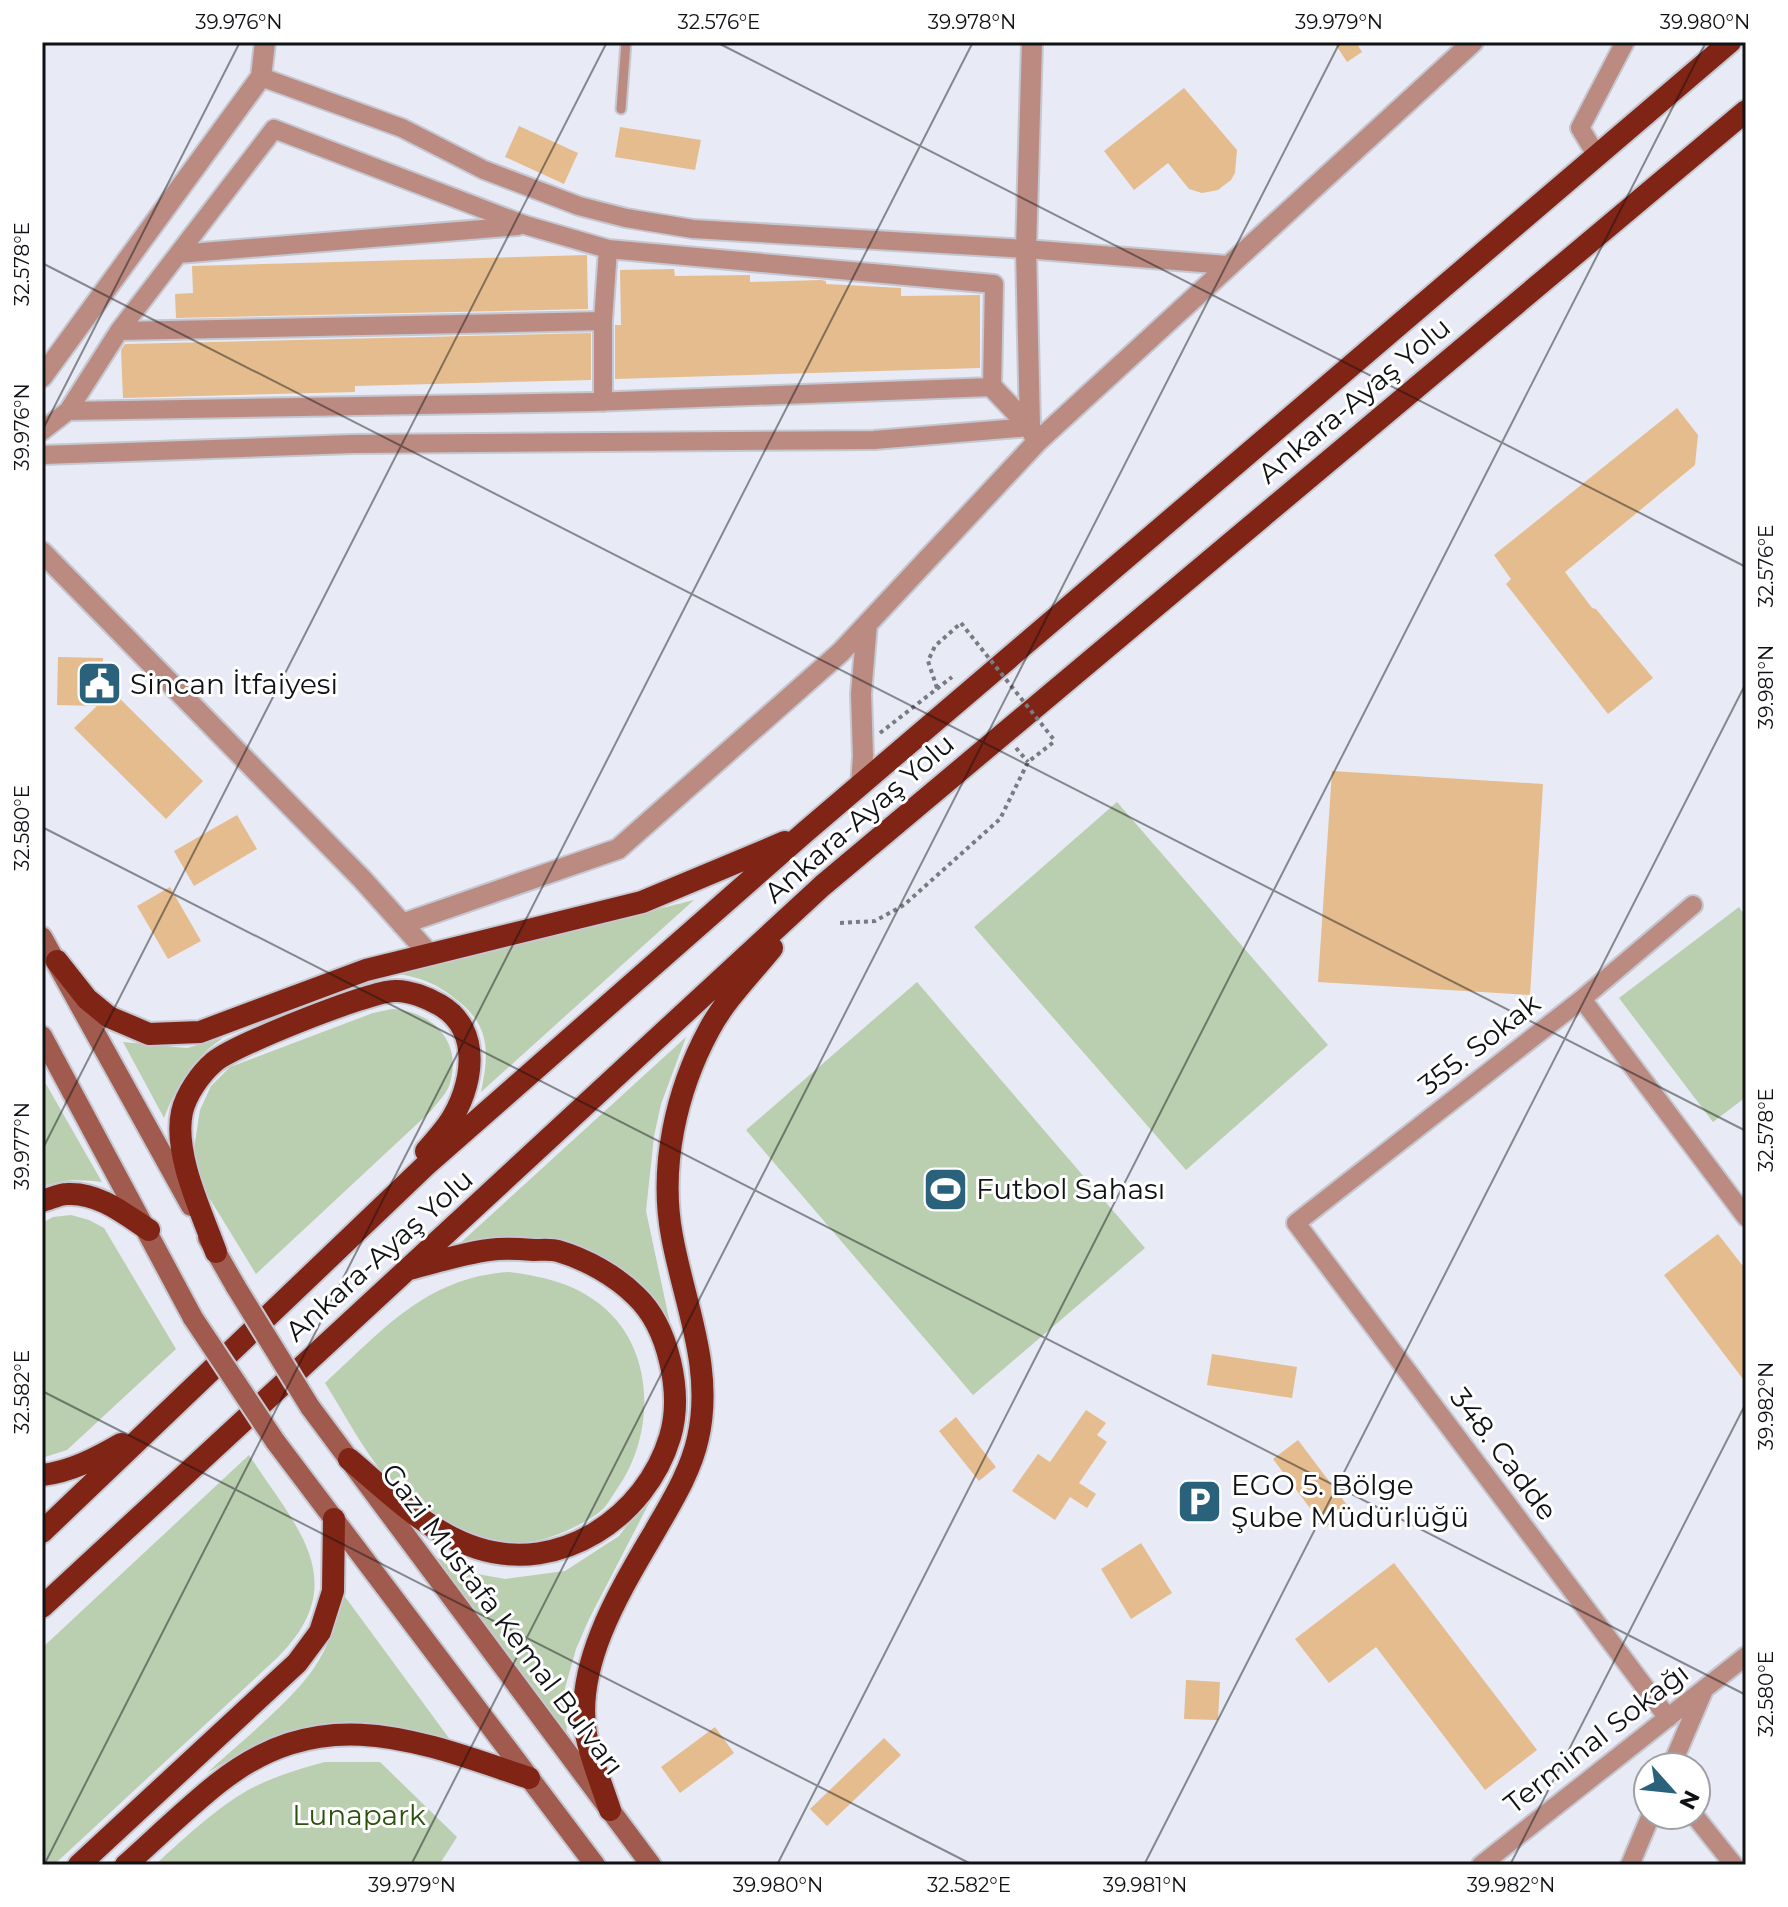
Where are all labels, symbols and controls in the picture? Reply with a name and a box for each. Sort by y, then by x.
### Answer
text: 39.976°N [195,10,283,34]
text: 32.576°E [678,10,760,34]
text: 39.978°N [928,10,1016,34]
text: 39.979°N [1295,10,1383,34]
text: 39.980°N [1660,10,1750,34]
text: 32.578°E [10,222,34,306]
street label: Ankara-Ayaş Yolu [1251,310,1457,490]
text: 39.976°N [10,383,34,471]
text: 32.576°E [1754,525,1778,607]
text: 39.981°N [1754,645,1778,729]
public building icon: Sincan İtfaiyesi [75,660,123,708]
place label: Sincan İtfaiyesi [130,667,338,701]
street label: Ankara-Ayaş Yolu [757,726,961,910]
text: 32.580°E [10,785,34,871]
street label: 355. Sokak [1411,986,1547,1102]
text: 32.578°E [1754,1088,1778,1172]
text: 39.977°N [10,1102,34,1190]
street label: Ankara-Ayaş Yolu [278,1162,480,1348]
sports icon: Futbol Sahası [921,1165,969,1213]
place label: Futbol Sahası [976,1172,1165,1206]
text: 32.582°E [10,1350,34,1434]
text: 39.982°N [1754,1362,1778,1450]
street label: 348. Cadde [1443,1381,1565,1527]
street label: Gazi Mustafa Kemal Bulvarı [375,1456,631,1782]
place label: EGO 5. Bölge Şube Müdürlüğü [1231,1468,1469,1534]
parking icon: EGO 5. Bölge Şube Müdürlüğü [1176,1477,1224,1525]
text: 32.580°E [1754,1651,1778,1737]
street label: Terminal Sokağı [1497,1655,1695,1821]
north arrow [1632,1751,1712,1831]
text: N [1673,1786,1705,1814]
park label: Lunapark [292,1798,426,1832]
text: 39.979°N [368,1873,456,1897]
text: 39.980°N [733,1873,823,1897]
text: 32.582°E [927,1873,1011,1897]
text: 39.981°N [1103,1873,1187,1897]
text: 39.982°N [1467,1873,1555,1897]

